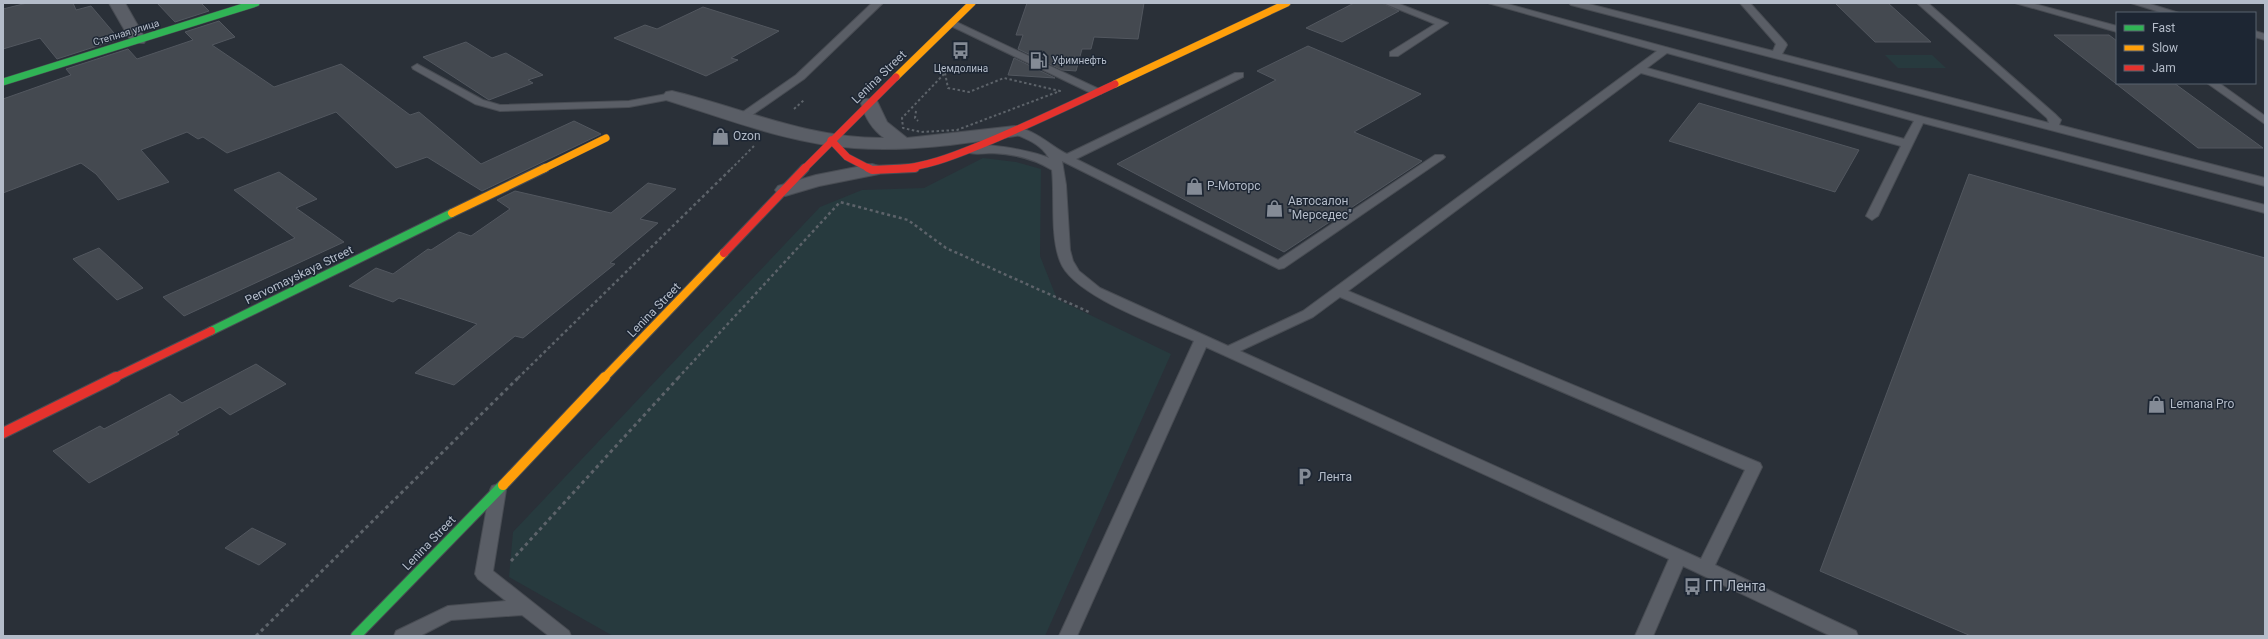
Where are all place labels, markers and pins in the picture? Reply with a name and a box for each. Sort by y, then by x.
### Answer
bus stop icon: Цемдолина [951,41,971,61]
fuel station icon: Уфимнефть [1029,50,1049,70]
place label: Уфимнефть [1052,55,1107,66]
place label: Цемдолина [934,63,988,74]
shop icon: Ozon [710,126,730,146]
place label: Ozon [733,129,761,143]
shop icon: Р-Моторс [1184,176,1204,196]
place label: Р-Моторс [1207,179,1260,193]
place label: Автосалон "Мерседес" [1288,194,1352,222]
shop icon: Автосалон "Мерседес" [1265,198,1285,218]
shop icon: Lemana Pro [2147,394,2167,414]
place label: Lemana Pro [2170,397,2235,411]
parking icon: Лента [1295,467,1315,487]
place label: Лента [1318,470,1352,484]
bus stop icon: ГП Лента [1682,576,1702,596]
place label: ГП Лента [1705,578,1766,594]

